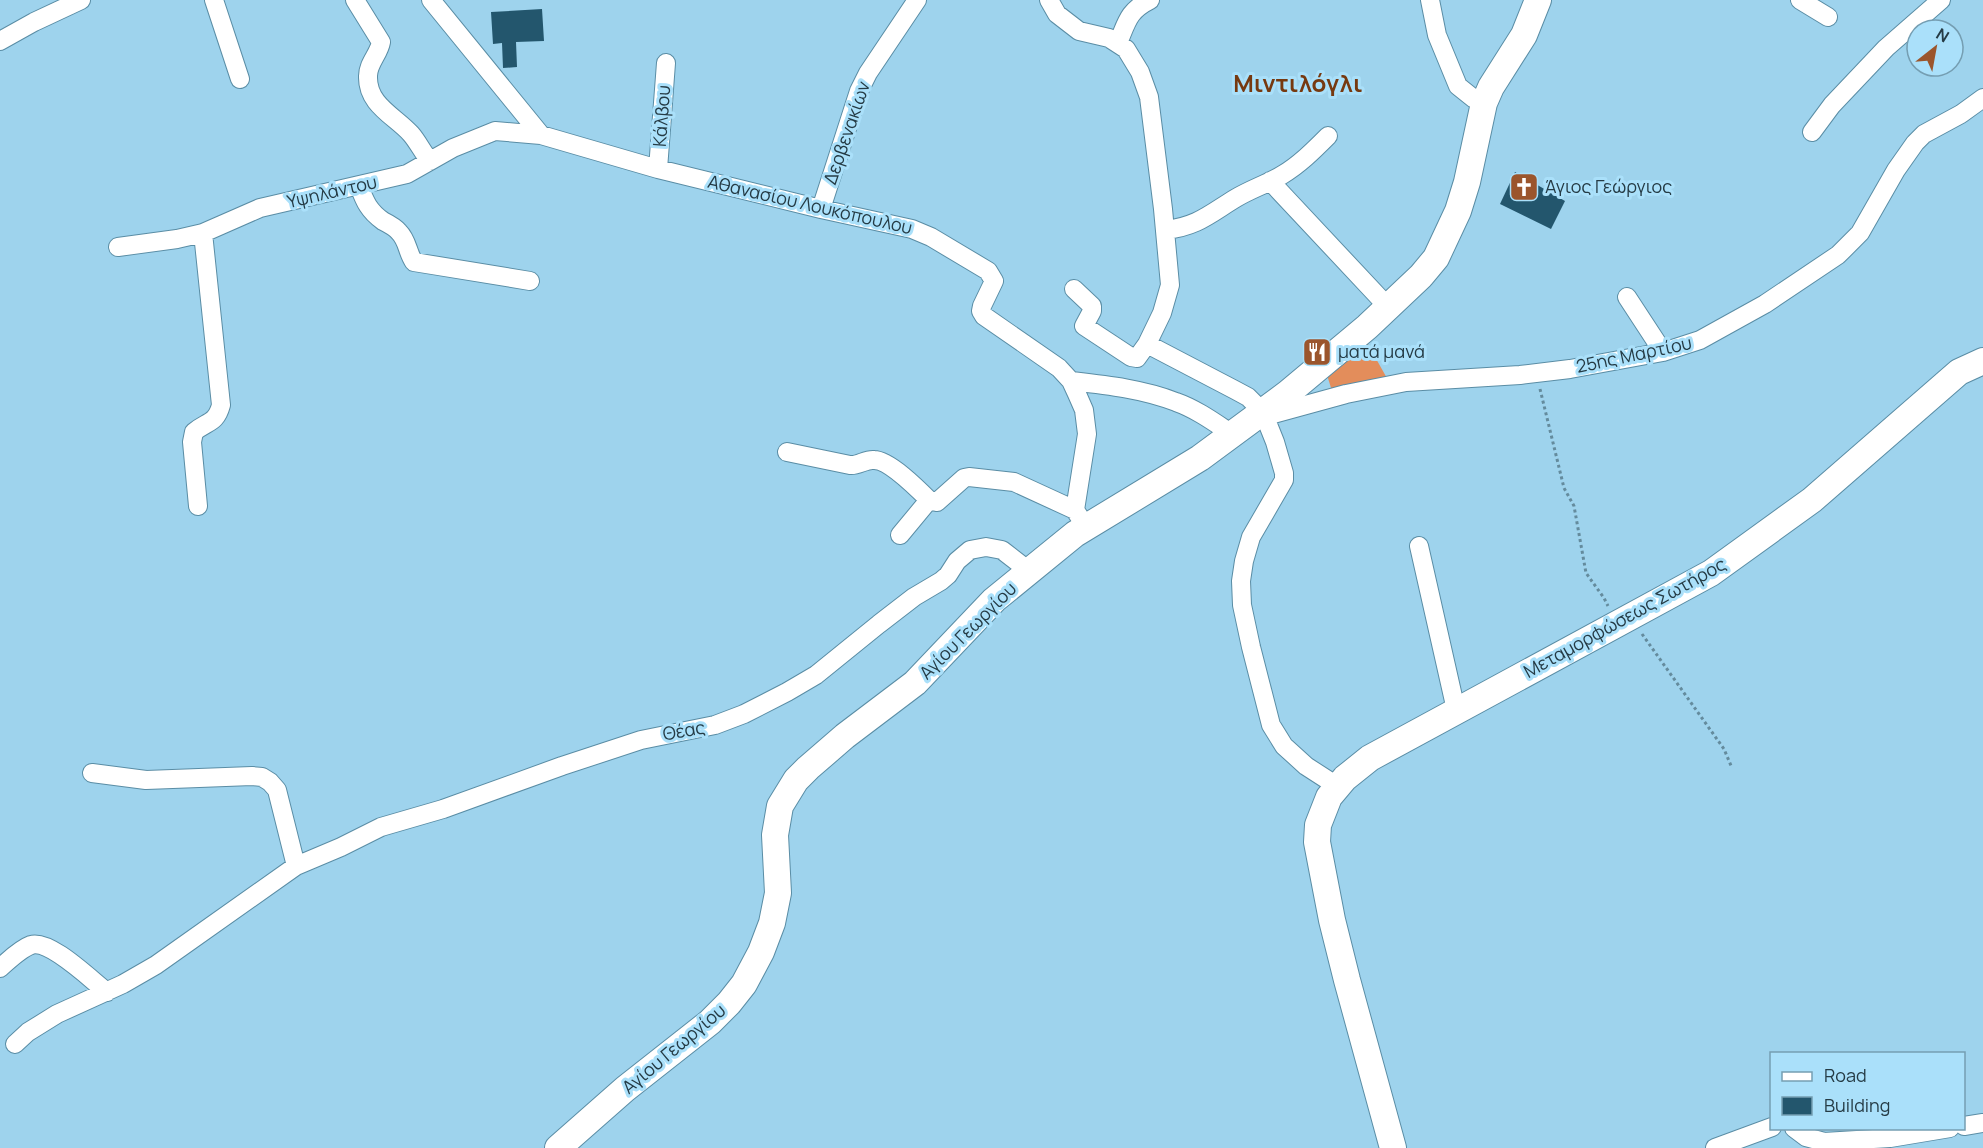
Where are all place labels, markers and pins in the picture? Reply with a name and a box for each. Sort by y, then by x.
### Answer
church icon: Άγιος Γεώργιος [1508,171,1540,203]
place label: Άγιος Γεώργιος [1545,174,1672,198]
restaurant icon: ματά μανά [1301,336,1333,368]
place label: ματά μανά [1338,339,1425,363]

